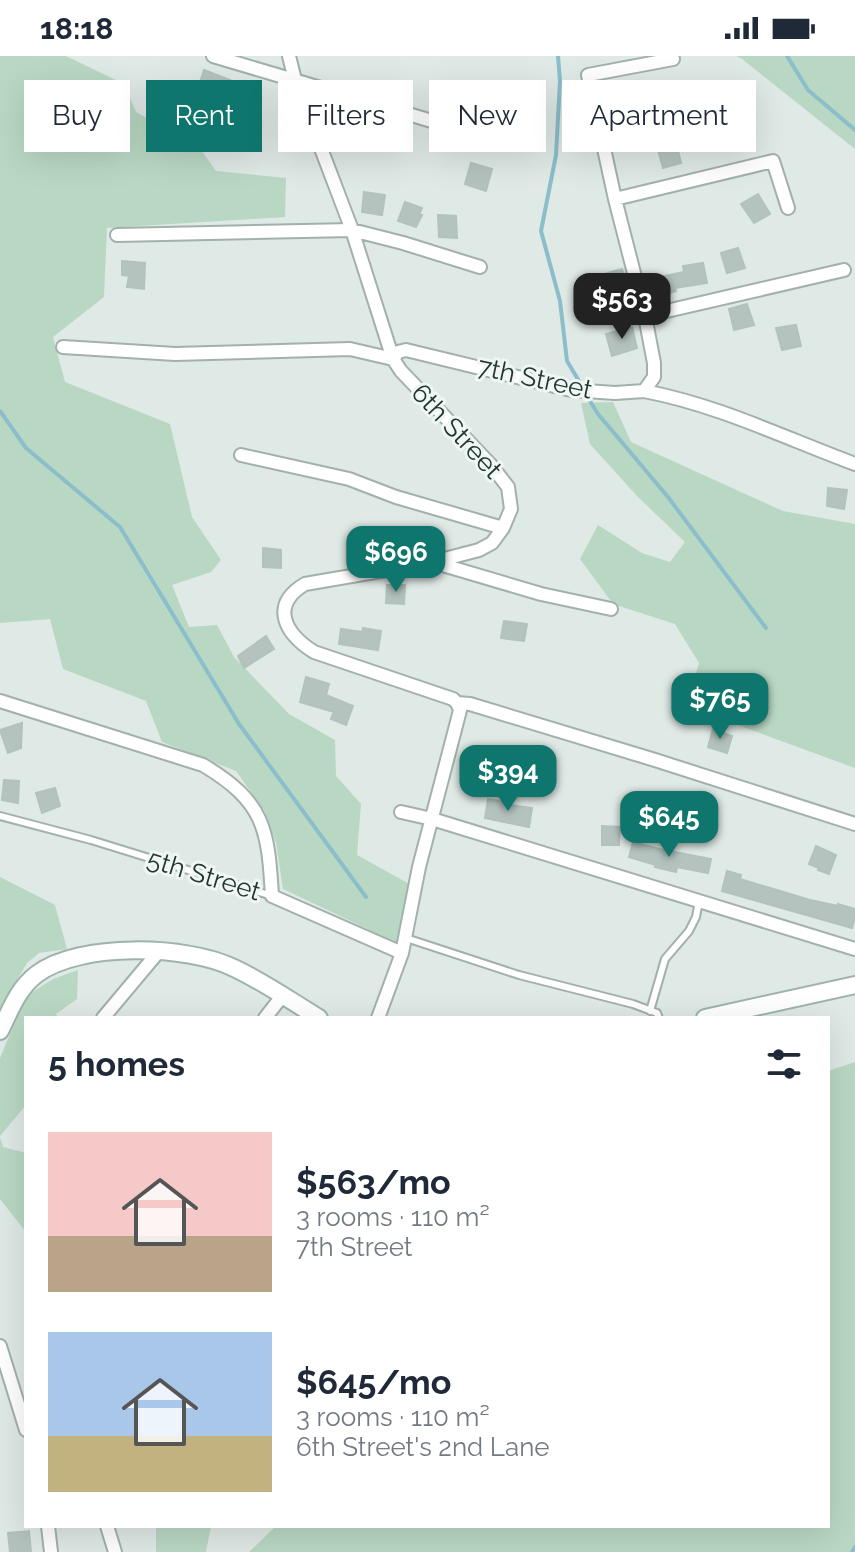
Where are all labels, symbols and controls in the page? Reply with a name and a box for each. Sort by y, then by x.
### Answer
text: 18:18 [40,11,113,46]
chip: Buy [24,80,130,152]
chip: Rent [146,80,262,152]
chip: Filters [278,80,413,152]
chip: New [429,80,546,152]
chip: Apartment [562,80,756,152]
pin: $563 [575,273,669,341]
text: $563 [591,284,653,314]
street label: 7th Street [475,351,595,405]
street label: 6th Street [406,378,508,485]
pin: $696 [349,526,443,594]
text: $696 [364,537,428,567]
pin: $765 [673,673,767,741]
text: $765 [689,684,751,714]
pin: $394 [461,745,555,813]
text: $394 [477,756,539,786]
pin: $645 [622,791,716,859]
text: $645 [638,802,700,832]
street label: 5th Street [144,844,264,906]
icon: filters [762,1042,806,1086]
text: 5 homes [48,1044,185,1084]
text: $563/mo [296,1162,451,1202]
icon: home [112,1164,208,1260]
text: 3 rooms · 110 m² [296,1202,490,1232]
text: 7th Street [296,1232,413,1262]
text: $645/mo [296,1362,451,1402]
icon: home [112,1364,208,1460]
text: 3 rooms · 110 m² [296,1402,490,1432]
text: 6th Street's 2nd Lane [296,1432,550,1462]

